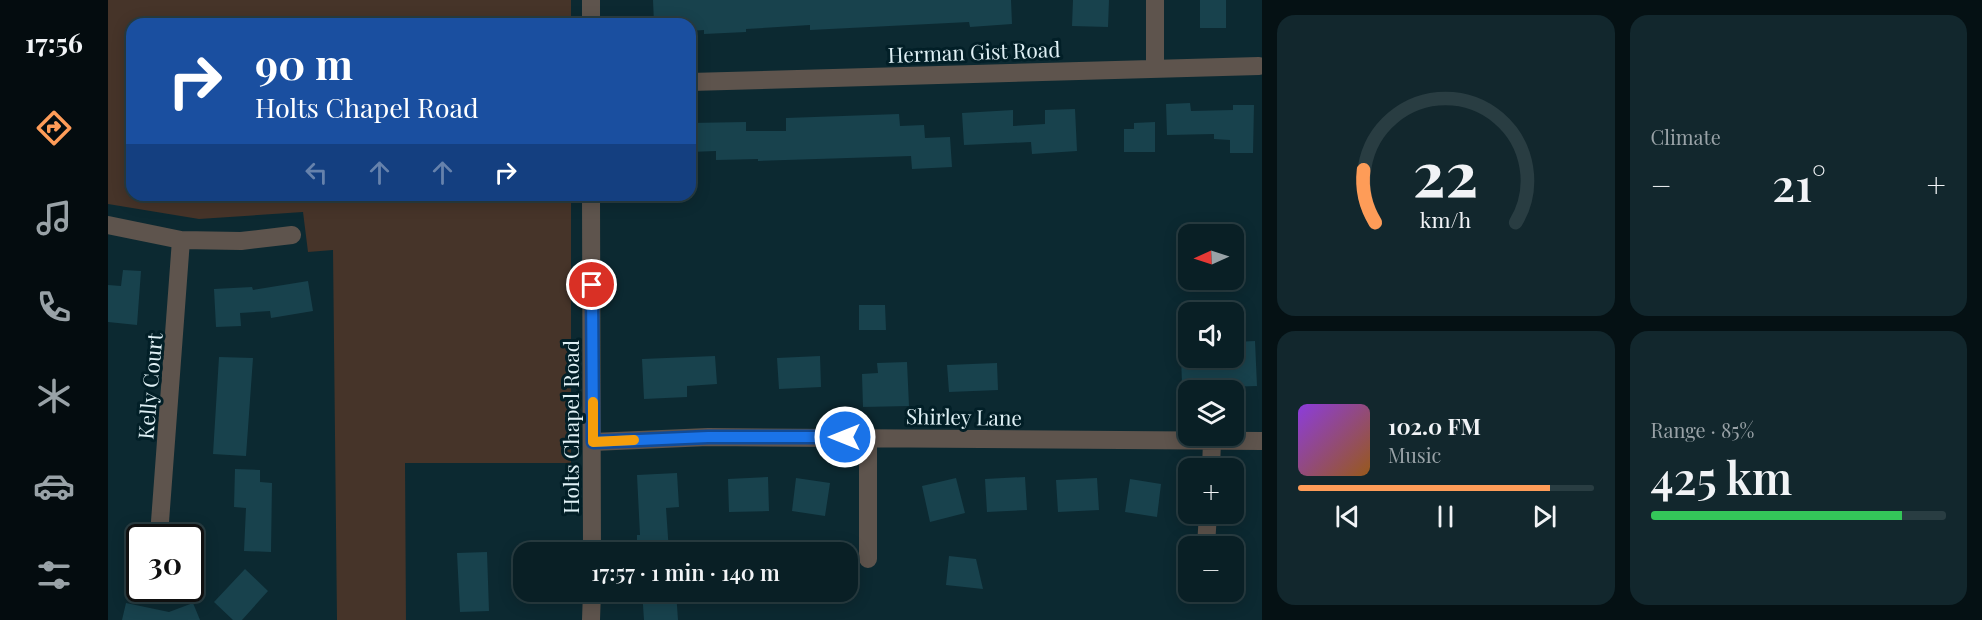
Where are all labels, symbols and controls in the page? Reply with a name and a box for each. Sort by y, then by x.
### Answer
text: 17:56 [25,24,83,60]
street label: Herman Gist Road [887,34,1061,68]
text: 90 m [255,35,353,91]
icon: right [156,42,234,120]
text: Holts Chapel Road [255,89,479,125]
icon: directions [33,107,75,149]
text: Climate [1651,123,1721,150]
text: 22 [1413,129,1478,213]
text: 21° [1772,153,1826,213]
icon: left [300,156,333,189]
icon: ahead [363,156,396,189]
icon: ahead [426,156,459,189]
icon: right [489,156,522,189]
text: − [1651,162,1672,206]
text: + [1927,162,1946,206]
icon: music [33,197,75,239]
text: km/h [1420,205,1472,233]
north arrow [1178,224,1244,290]
map controls [1178,224,1244,602]
pin [566,259,617,310]
icon: arrive [575,268,608,301]
icon: phone [33,286,75,328]
button: sound [1178,302,1244,368]
street label: Kelly Court [130,331,168,440]
street label: Holts Chapel Road [556,340,584,514]
icon: climate [33,375,75,417]
button: layers [1178,380,1244,446]
street label: Shirley Lane [906,401,1022,431]
position arrow [813,405,877,469]
text: 102.0 FM [1388,411,1481,441]
text: Range · 85% [1651,416,1754,443]
text: Music [1388,441,1441,468]
text: 425 km [1651,446,1792,506]
button: + [1178,458,1244,524]
icon: car [33,465,75,507]
icon: previous [1331,500,1364,533]
icon: pause [1429,500,1462,533]
icon: next [1528,500,1561,533]
speed limit sign: 30 [126,524,204,602]
button: − [1178,536,1244,602]
icon: filters [33,554,75,596]
text: 17:57 · 1 min · 140 m [591,557,780,587]

